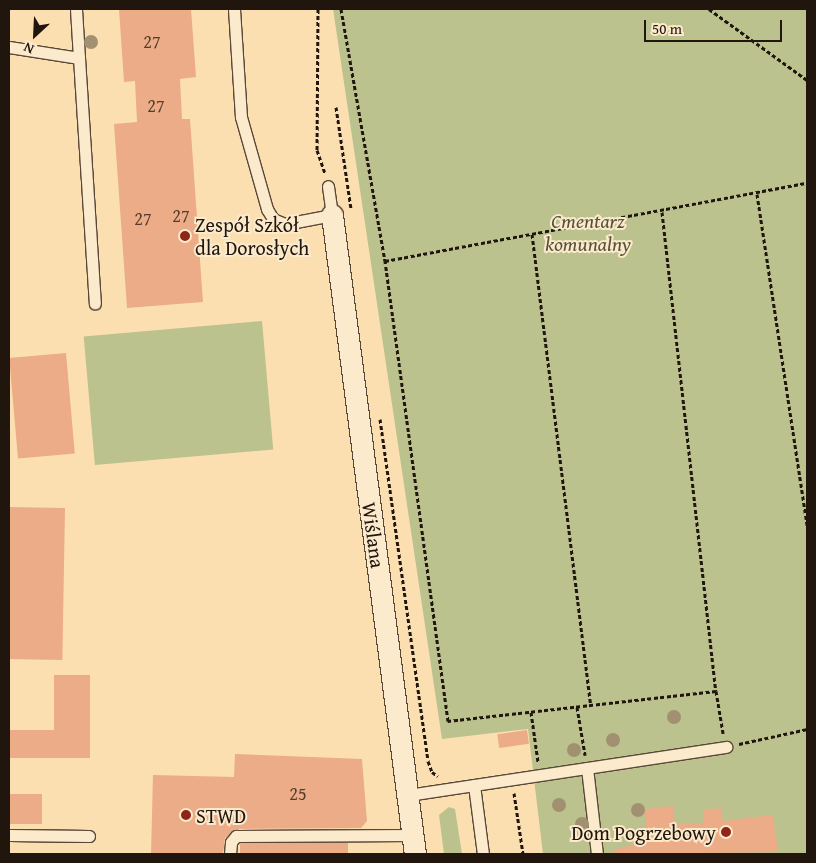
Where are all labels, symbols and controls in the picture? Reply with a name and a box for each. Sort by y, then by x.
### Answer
north arrow [10,10,60,60]
scale bar [646,10,784,42]
text: 50 m [652,18,682,39]
house number: 27 [143,31,161,53]
text: N [20,38,37,60]
house number: 27 [147,95,165,117]
house number: 27 [172,205,190,227]
house number: 27 [134,208,152,230]
park label: Cmentarz komunalny [545,208,631,255]
place label: Zespół Szkół dla Dorosłych [195,213,309,260]
marker: Zespół Szkół dla Dorosłych [179,230,191,242]
street label: Wiślana [358,500,390,570]
house number: 25 [289,783,307,805]
place label: STWD [196,803,246,827]
marker: STWD [180,809,192,821]
place label: Dom Pogrzebowy [571,820,716,844]
marker: Dom Pogrzebowy [720,826,732,838]

